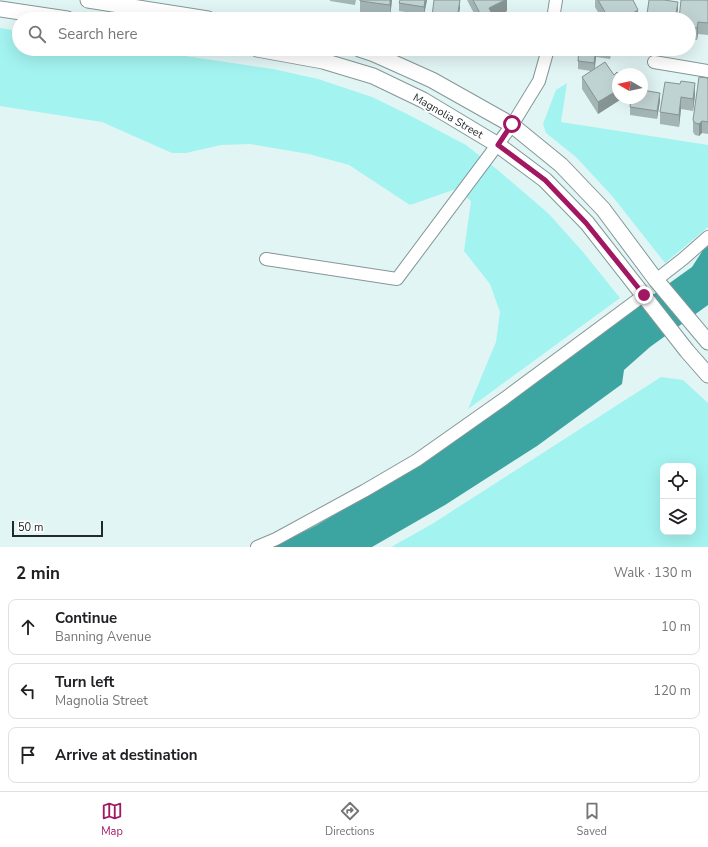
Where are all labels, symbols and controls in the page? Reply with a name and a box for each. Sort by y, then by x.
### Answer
search box [12,12,696,56]
icon: search [26,23,48,45]
text: Search here [58,24,138,44]
north arrow [612,68,648,104]
street label: Magnolia Street [410,90,486,142]
route start [503,115,521,133]
route end [635,286,653,304]
map controls [660,463,696,535]
button: locate [660,463,696,499]
button: layers [660,499,696,535]
scale bar [12,519,103,538]
text: 50 m [18,520,43,535]
text: 2 min [16,562,60,585]
text: Walk · 130 m [614,564,692,582]
text: Continue [55,608,117,628]
icon: ahead [17,616,39,638]
text: 10 m [661,618,691,636]
text: Banning Avenue [55,628,151,646]
text: Turn left [55,672,114,692]
icon: left [17,680,39,702]
text: 120 m [653,682,691,700]
text: Magnolia Street [55,692,148,710]
icon: arrive [17,744,39,766]
text: Arrive at destination [55,745,198,765]
tab: Map [101,800,123,839]
tab: Directions [325,800,375,839]
tab: Saved [577,800,607,839]

